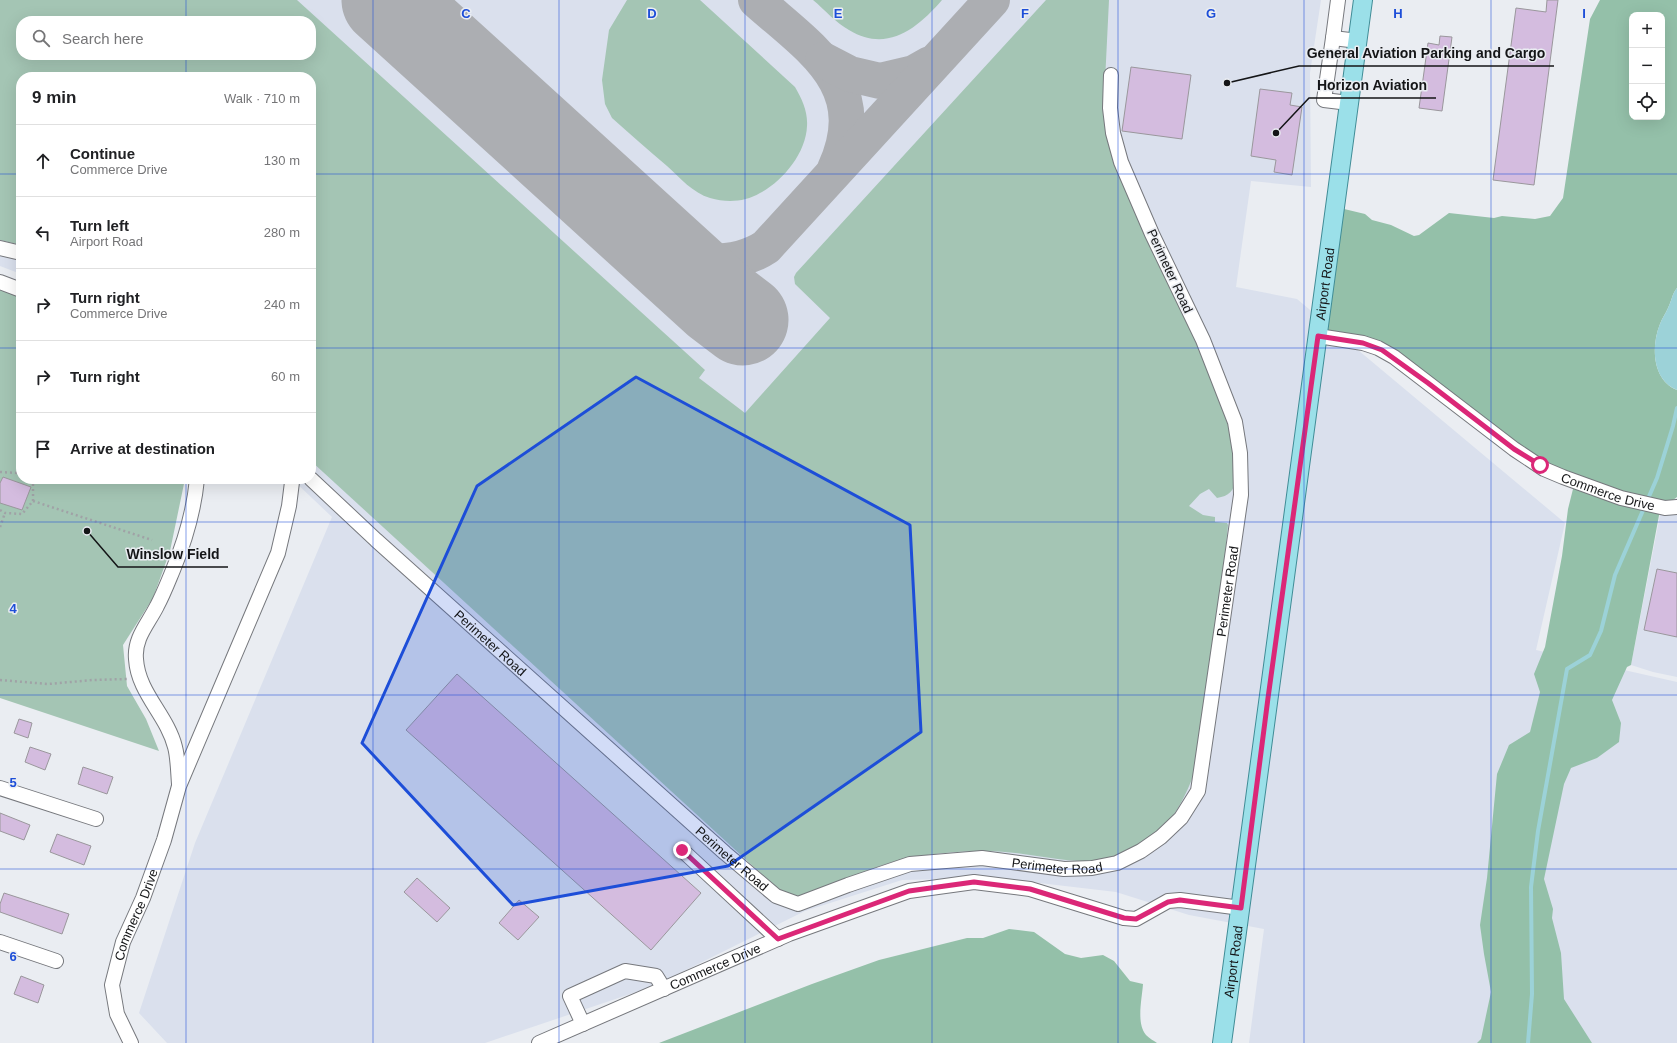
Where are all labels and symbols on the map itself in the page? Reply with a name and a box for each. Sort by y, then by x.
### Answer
text: C [461,6,471,21]
text: D [647,6,657,21]
text: E [834,6,843,21]
text: F [1021,6,1029,21]
text: G [1206,6,1216,21]
text: H [1393,6,1403,21]
text: I [1582,6,1586,21]
callout: General Aviation Parking and Cargo [1299,40,1554,66]
text: General Aviation Parking and Cargo [1307,45,1545,61]
callout: Horizon Aviation [1309,72,1436,98]
text: Horizon Aviation [1317,77,1427,93]
street label: Perimeter Road [1144,227,1196,315]
street label: Airport Road [1312,247,1337,321]
route start [1531,456,1549,474]
street label: Commerce Drive [1559,469,1656,513]
callout: Winslow Field [118,541,228,567]
street label: Perimeter Road [1213,545,1241,638]
text: Winslow Field [126,546,220,562]
text: 4 [9,601,17,616]
street label: Perimeter Road [452,607,529,679]
text: 5 [9,775,17,790]
street label: Perimeter Road [693,823,772,894]
route end [673,841,691,859]
street label: Perimeter Road [1011,855,1104,877]
street label: Commerce Drive [111,867,160,962]
street label: Airport Road [1221,925,1245,999]
street label: Commerce Drive [667,940,763,993]
text: 6 [9,949,17,964]

